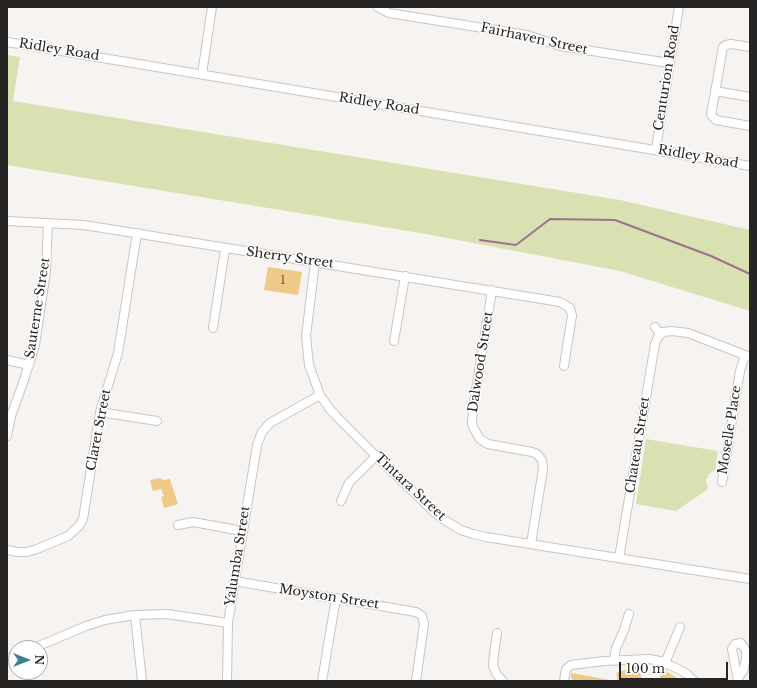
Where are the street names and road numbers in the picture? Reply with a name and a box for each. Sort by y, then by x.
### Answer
street label: Fairhaven Street [479,20,589,58]
street label: Centurion Road [651,24,683,132]
street label: Ridley Road [17,36,101,64]
street label: Ridley Road [337,90,421,118]
street label: Ridley Road [656,142,740,172]
street label: Sherry Street [245,244,335,272]
street label: Sauterne Street [22,256,54,360]
street label: Dalwood Street [465,310,497,414]
street label: Moselle Place [715,384,745,476]
street label: Claret Street [83,388,115,472]
street label: Chateau Street [623,396,653,494]
street label: Tintara Street [371,450,449,524]
street label: Yalumba Street [222,505,254,607]
street label: Moyston Street [278,581,380,613]

